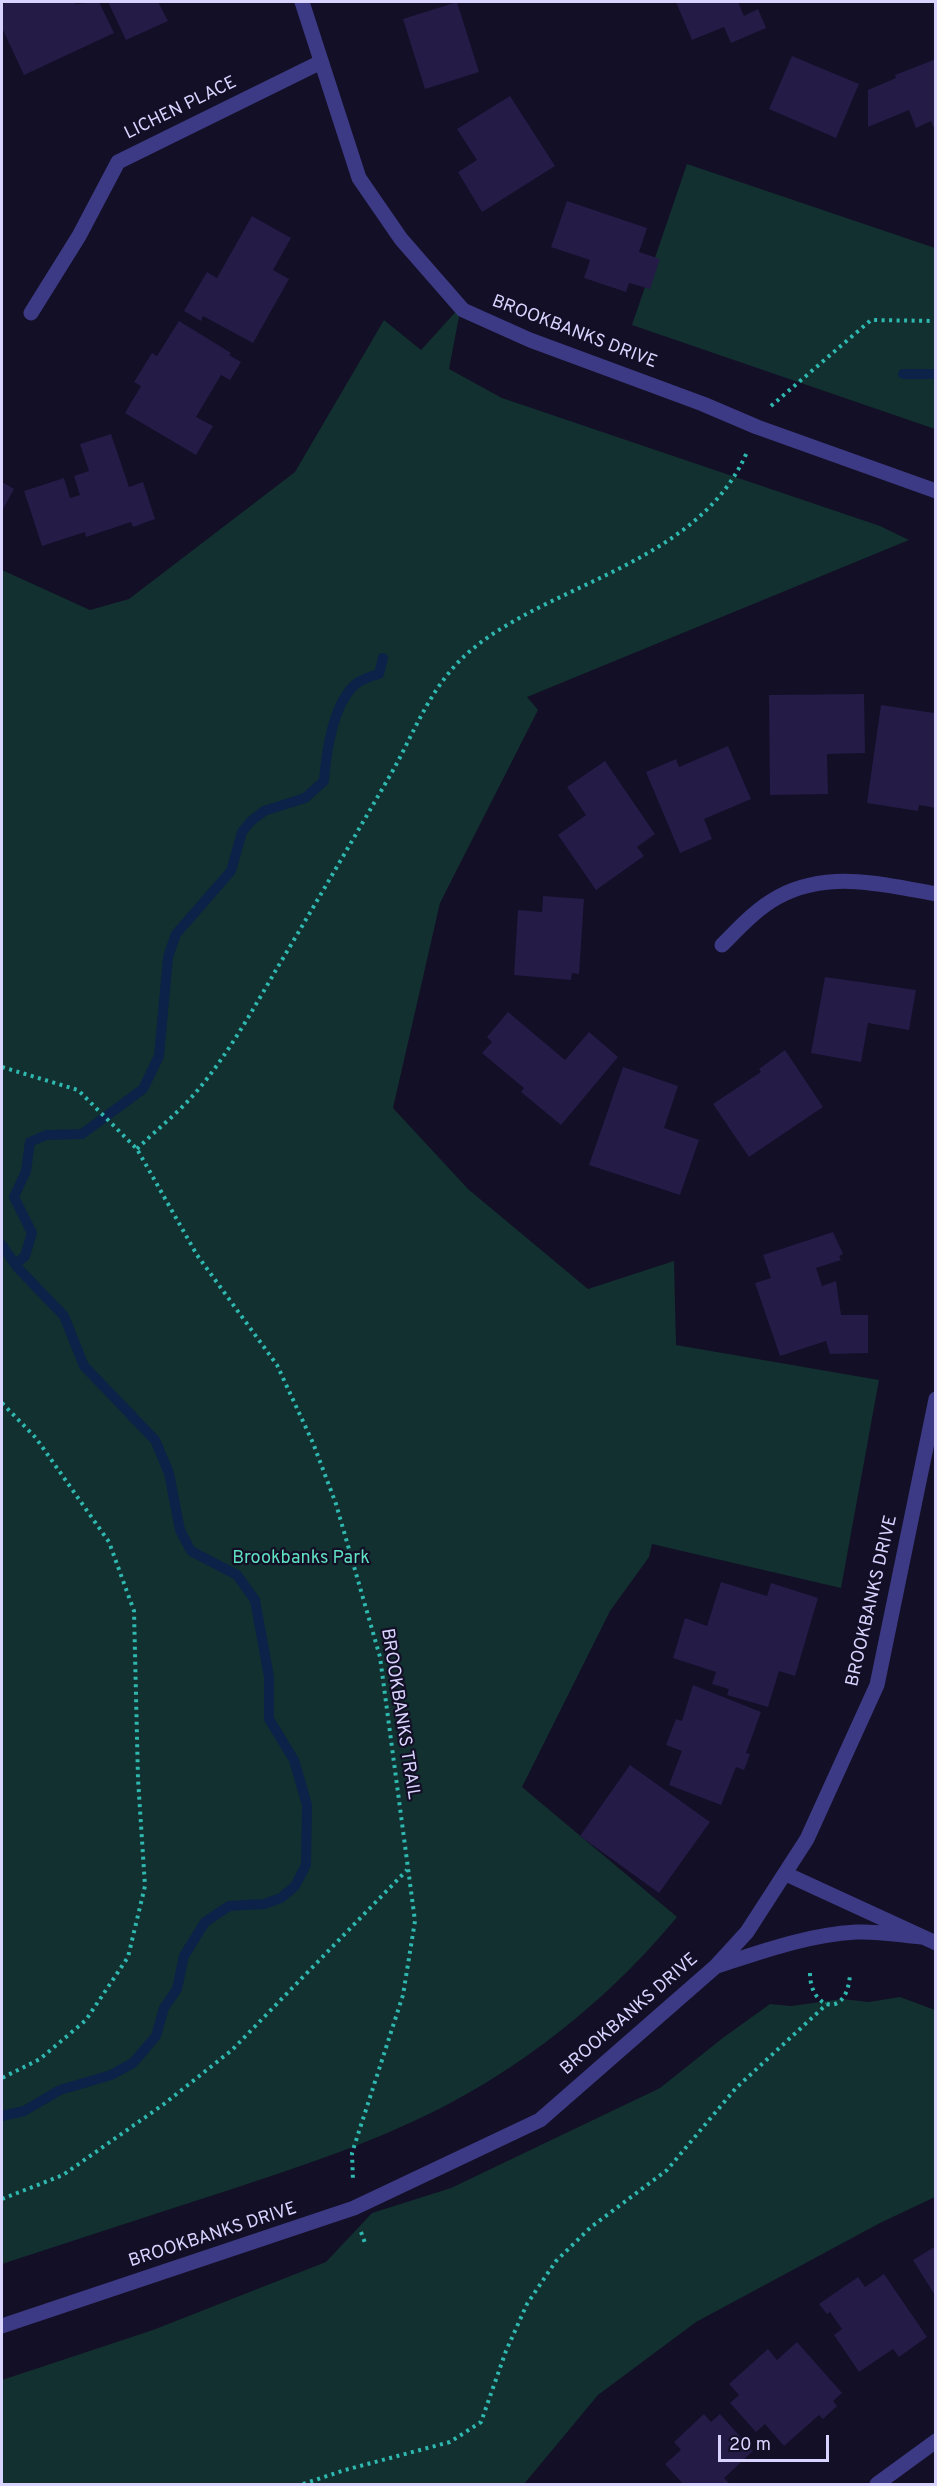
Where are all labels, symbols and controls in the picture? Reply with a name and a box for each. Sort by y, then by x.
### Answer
street label: LICHEN PLACE [121,73,241,145]
street label: BROOKBANKS DRIVE [488,292,660,374]
street label: BROOKBANKS DRIVE [843,1513,903,1689]
park label: Brookbanks Park [232,1548,370,1570]
street label: BROOKBANKS TRAIL [375,1627,423,1801]
street label: BROOKBANKS DRIVE [557,1949,703,2081]
street label: BROOKBANKS DRIVE [126,2199,300,2273]
scale bar [721,2423,832,2461]
text: 20 m [729,2434,771,2457]

